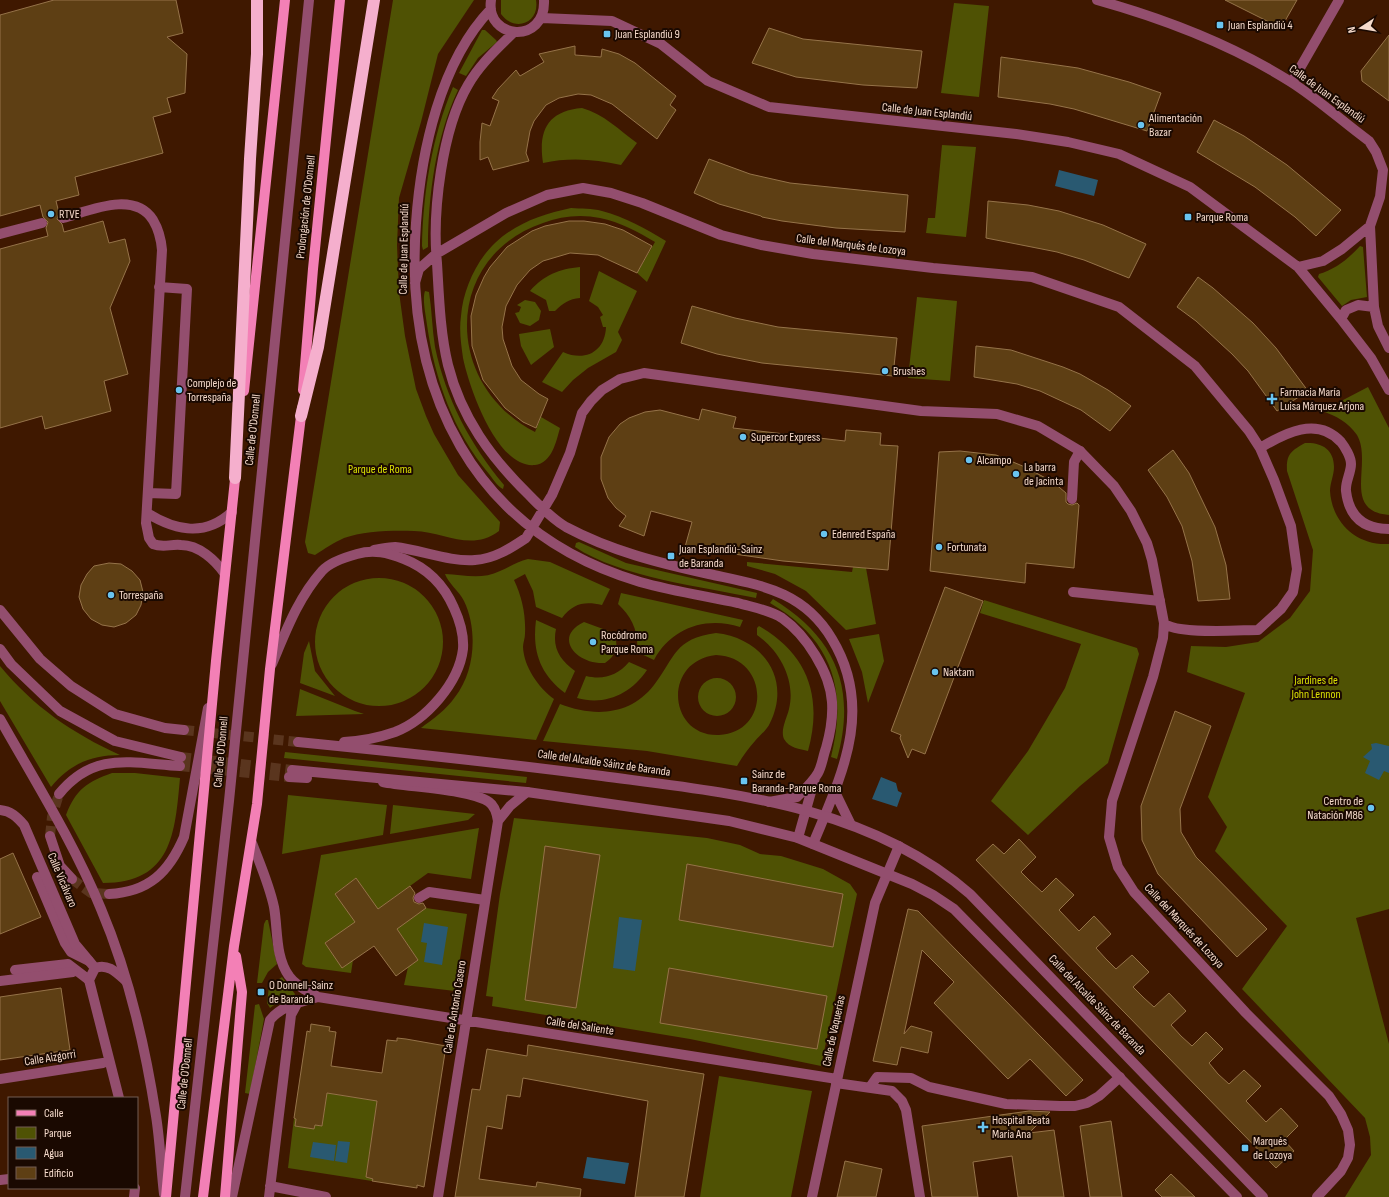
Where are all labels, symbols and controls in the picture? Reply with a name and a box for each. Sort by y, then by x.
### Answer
north arrow [1341,8,1381,48]
place label: Juan Esplandiú 4 [1227,18,1293,33]
marker: Juan Esplandiú 4 [1215,20,1225,30]
text: N [1345,26,1359,34]
place label: Juan Esplandiú 9 [614,27,680,42]
marker: Juan Esplandiú 9 [602,29,612,39]
street label: Calle de Juan Esplandiú [1286,61,1368,127]
street label: Calle de Juan Esplandiú [881,100,973,124]
place label: Alimentación Bazar [1148,111,1202,140]
marker: Alimentación Bazar [1136,120,1146,130]
street label: Prolongación de O'Donnell [293,155,319,259]
street label: Calle de Juan Esplandiú [396,203,412,295]
place label: RTVE [59,207,80,222]
marker: RTVE [46,209,56,219]
place label: Parque Roma [1196,210,1249,225]
marker: Parque Roma [1183,212,1193,222]
street label: Calle del Marqués de Lozoya [795,231,907,259]
place label: Brushes [893,364,925,379]
marker: Brushes [880,366,890,376]
place label: Complejo de Torrespaña [187,376,236,405]
marker: Complejo de Torrespaña [174,385,184,395]
place label: Farmacia María Luisa Márquez Arjona [1280,385,1365,414]
street label: Calle de O'Donnell [242,394,264,466]
marker: Farmacia María Luisa Márquez Arjona [1267,394,1277,404]
place label: Supercor Express [751,430,820,445]
marker: Supercor Express [738,432,748,442]
place label: Alcampo [976,453,1011,468]
marker: Alcampo [964,455,974,465]
place label: La barra de Jacinta [1024,460,1064,489]
park label: Parque de Roma [348,462,412,477]
marker: La barra de Jacinta [1011,469,1021,479]
place label: Edenred España [832,527,896,542]
marker: Edenred España [819,529,829,539]
place label: Fortunata [947,540,987,555]
place label: Juan Esplandiú-Sainz de Baranda [678,542,763,571]
marker: Fortunata [934,542,944,552]
marker: Juan Esplandiú-Sainz de Baranda [666,551,676,561]
place label: Torrespaña [119,588,164,603]
marker: Torrespaña [106,590,116,600]
place label: Rocódromo Parque Roma [601,628,654,657]
marker: Rocódromo Parque Roma [588,637,598,647]
place label: Naktam [943,665,975,680]
marker: Naktam [930,667,940,677]
park label: Jardines de John Lennon [1290,673,1341,702]
street label: Calle de O'Donnell [210,716,232,788]
street label: Calle del Alcalde Sáinz de Baranda [537,746,672,780]
place label: Sainz de Baranda-Parque Roma [752,767,842,796]
marker: Sainz de Baranda-Parque Roma [739,776,749,786]
place label: Centro de Natación M86 [1307,794,1363,823]
marker: Centro de Natación M86 [1366,803,1376,813]
street label: Calle Vicálvaro [44,850,80,910]
street label: Calle del Marqués de Lozoya [1141,880,1227,972]
street label: Calle del Alcalde Sáinz de Baranda [1045,952,1149,1059]
street label: Calle de Antonio Casero [440,959,470,1055]
place label: O Donnell-Sainz de Baranda [269,978,334,1007]
marker: O Donnell-Sainz de Baranda [256,987,266,997]
street label: Calle de Vaquerías [819,994,849,1068]
street label: Calle del Saliente [545,1013,615,1039]
street label: Calle de O'Donnell [174,1038,196,1110]
street label: Calle Aizgorri [23,1047,77,1069]
legend [8,1097,138,1189]
text: Calle [44,1106,64,1121]
place label: Hospital Beata María Ana [992,1113,1050,1142]
marker: Hospital Beata María Ana [977,1121,989,1133]
text: Parque [44,1126,72,1141]
place label: Marqués de Lozoya [1253,1134,1292,1163]
marker: Marqués de Lozoya [1240,1143,1250,1153]
text: Agua [43,1146,64,1161]
text: Edificio [44,1166,73,1181]

